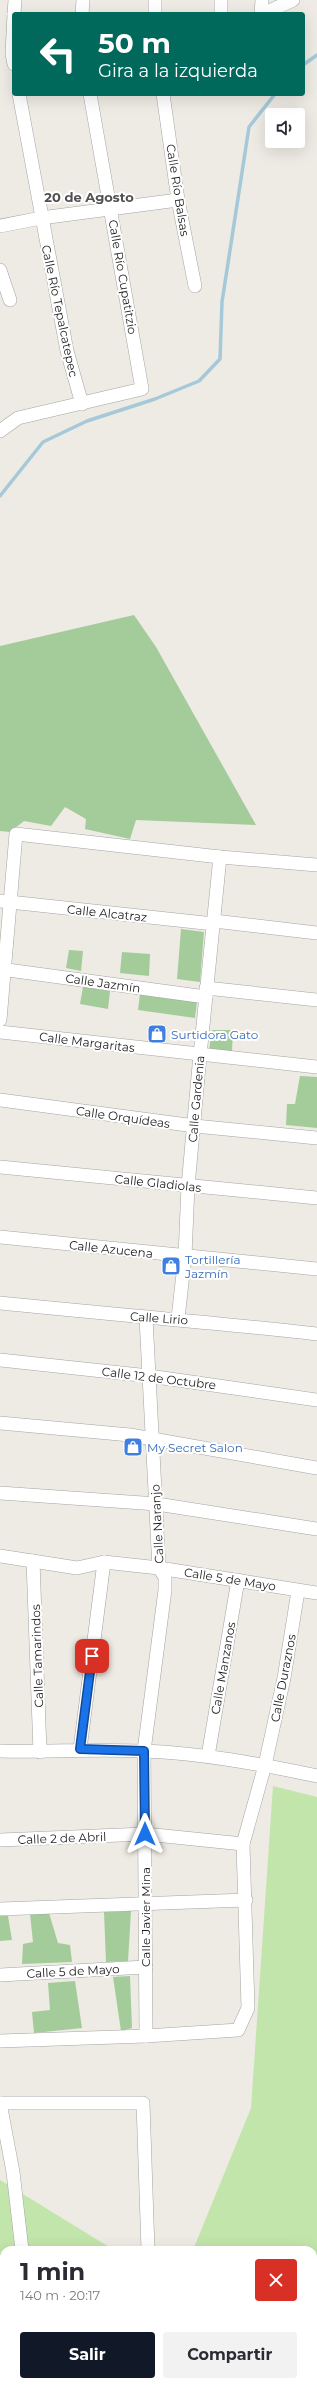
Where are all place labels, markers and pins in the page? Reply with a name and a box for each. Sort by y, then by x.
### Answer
shop icon: Surtidora Gato [146,1023,168,1045]
place label: Surtidora Gato [171,1027,258,1042]
place label: Tortillería Jazmín [184,1252,241,1281]
shop icon: Tortillería Jazmín [160,1255,182,1277]
shop icon: My Secret Salon [122,1436,144,1458]
place label: My Secret Salon [147,1440,243,1455]
pin [75,1639,109,1673]

